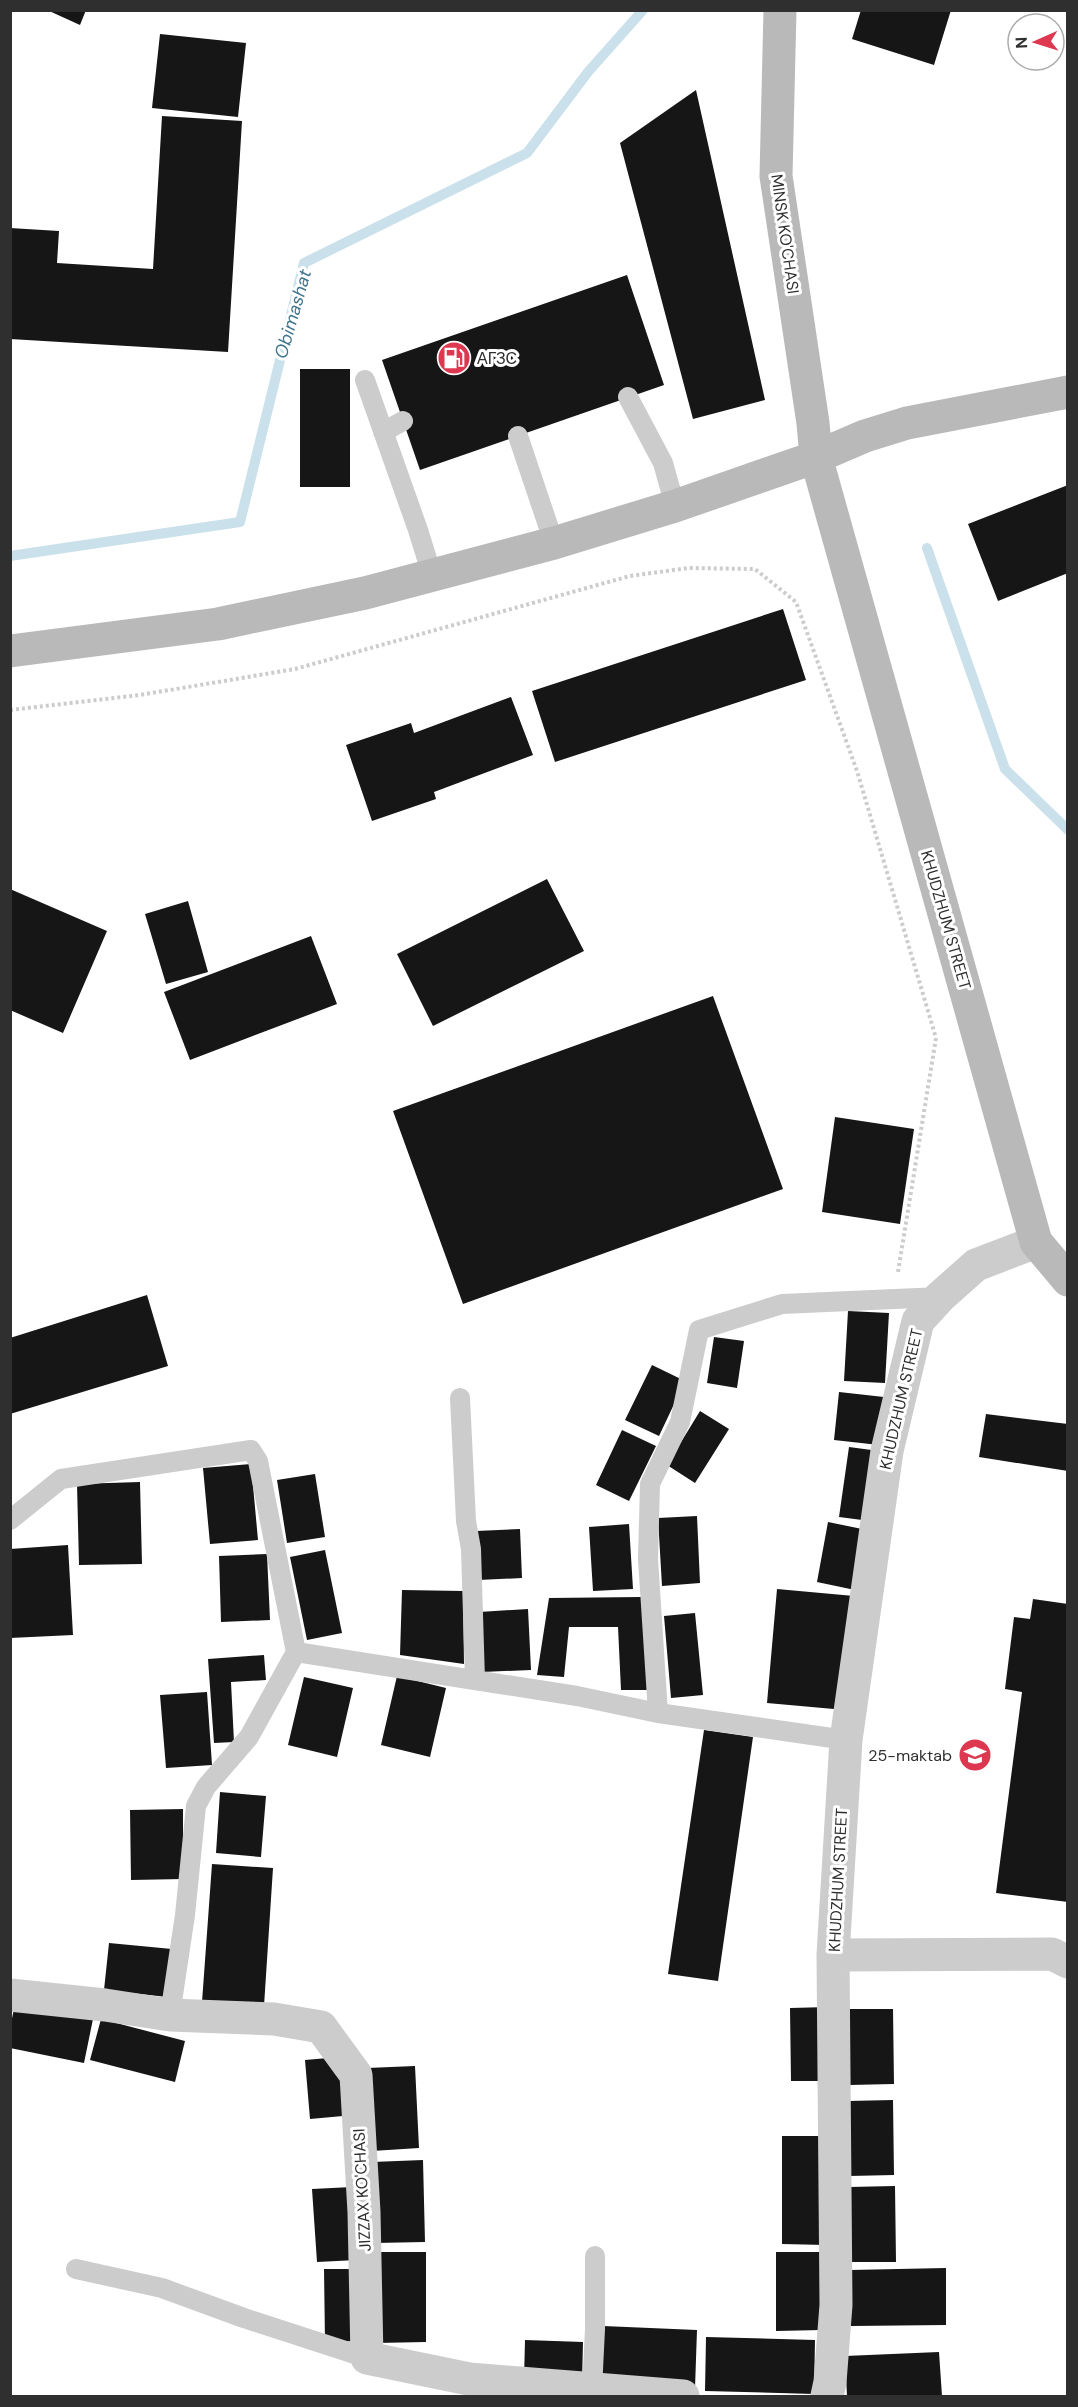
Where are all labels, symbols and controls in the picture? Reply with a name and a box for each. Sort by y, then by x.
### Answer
north arrow [1006,12,1066,72]
text: N [1011,36,1032,49]
street label: MINSK KO'CHASI [766,173,804,295]
water label: Obimashat [269,266,317,361]
fuel station icon: АГЗС [436,340,472,376]
place label: АГЗС [477,348,517,369]
street label: KHUDZHUM STREET [916,848,976,992]
street label: KHUDZHUM STREET [875,1326,927,1472]
school or university icon: 25-maktab [957,1737,993,1773]
place label: 25-maktab [868,1745,952,1766]
street label: KHUDZHUM STREET [824,1808,852,1952]
street label: JIZZAX KO'CHASI [348,2128,376,2252]

